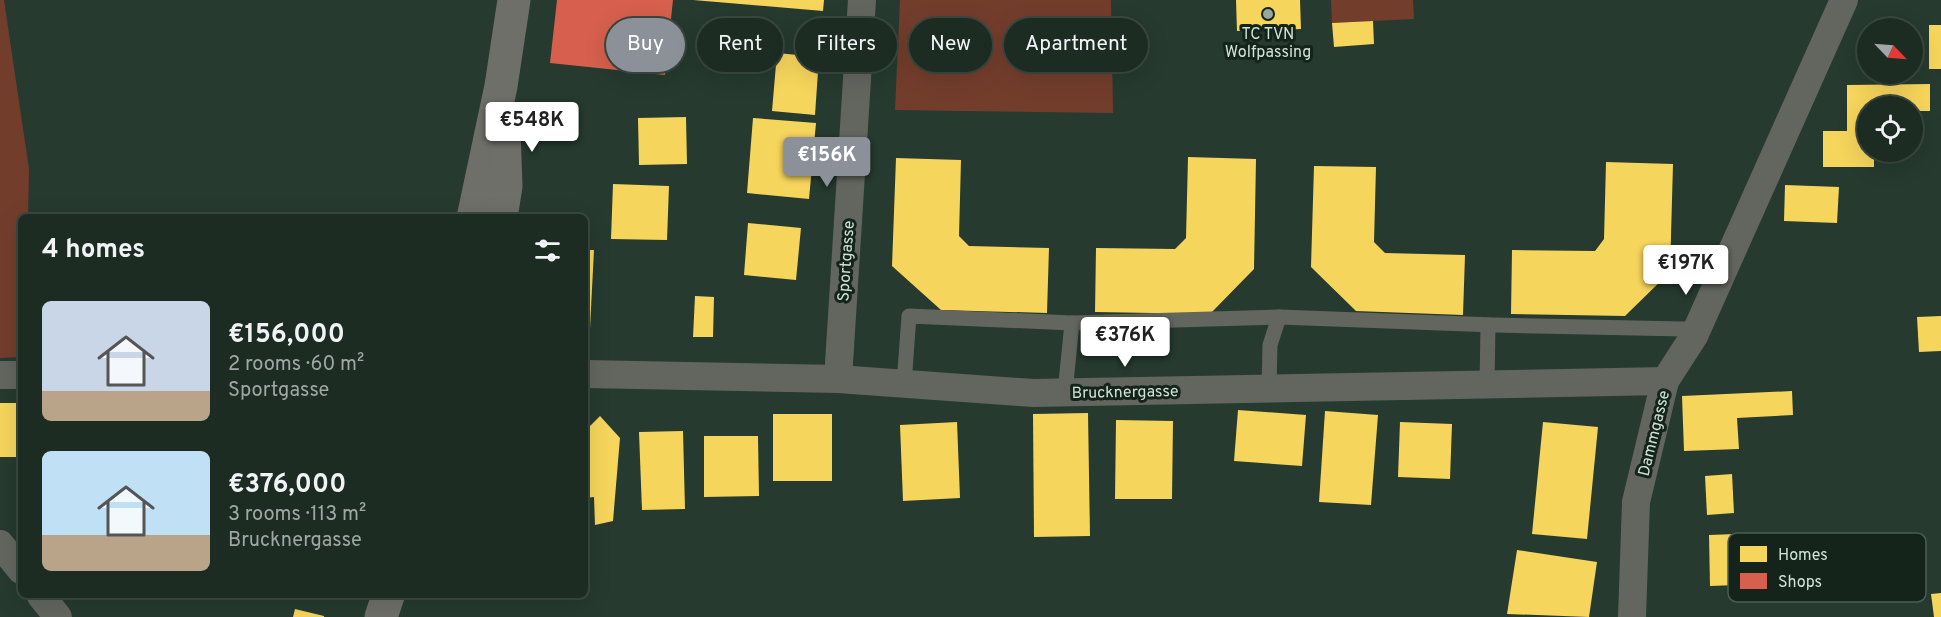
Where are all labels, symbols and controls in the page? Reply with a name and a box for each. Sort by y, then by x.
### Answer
marker: TC TVN Wolfpassing [1261,7,1275,21]
chip: Buy [606,18,685,72]
chip: Rent [697,18,783,72]
chip: Filters [795,18,897,72]
chip: New [909,18,992,72]
chip: Apartment [1004,18,1148,72]
north arrow [1857,18,1923,84]
map controls [1857,18,1923,162]
place label: TC TVN Wolfpassing [1225,25,1311,63]
button: locate [1857,96,1923,162]
pin: €548K [490,102,574,153]
text: €548K [500,108,564,134]
pin: €156K [785,137,869,188]
text: €156K [797,143,857,169]
street label: Sportgasse [834,220,860,302]
text: 4 homes [42,234,145,267]
icon: filters [531,234,564,267]
pin: €197K [1644,245,1728,296]
text: €197K [1657,251,1715,277]
pin: €376K [1083,317,1167,368]
text: €156,000 [228,319,345,352]
text: €376K [1095,323,1155,349]
icon: home [90,325,162,397]
text: 2 rooms · 60 m² [228,352,364,378]
text: Sportgasse [228,378,329,404]
street label: Brucknergasse [1071,382,1179,404]
street label: Dammgasse [1635,388,1675,478]
text: €376,000 [228,469,346,502]
icon: home [90,475,162,547]
text: 3 rooms · 113 m² [228,502,366,528]
text: Brucknergasse [228,528,362,554]
legend [1728,533,1926,602]
text: Homes [1778,546,1828,566]
text: Shops [1778,573,1822,593]

